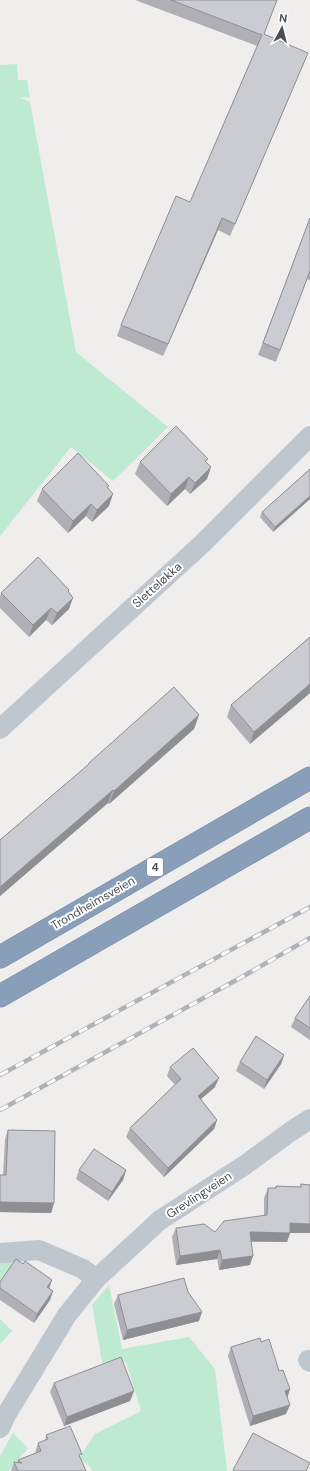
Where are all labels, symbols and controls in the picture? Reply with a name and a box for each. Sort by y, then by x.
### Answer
north arrow [262,8,302,48]
text: N [278,11,288,26]
street label: Sletteløkka [129,559,185,611]
road number: 4 [147,858,163,876]
street label: Trondheimsveien [48,872,138,933]
street label: Grevlingveien [163,1168,235,1222]

